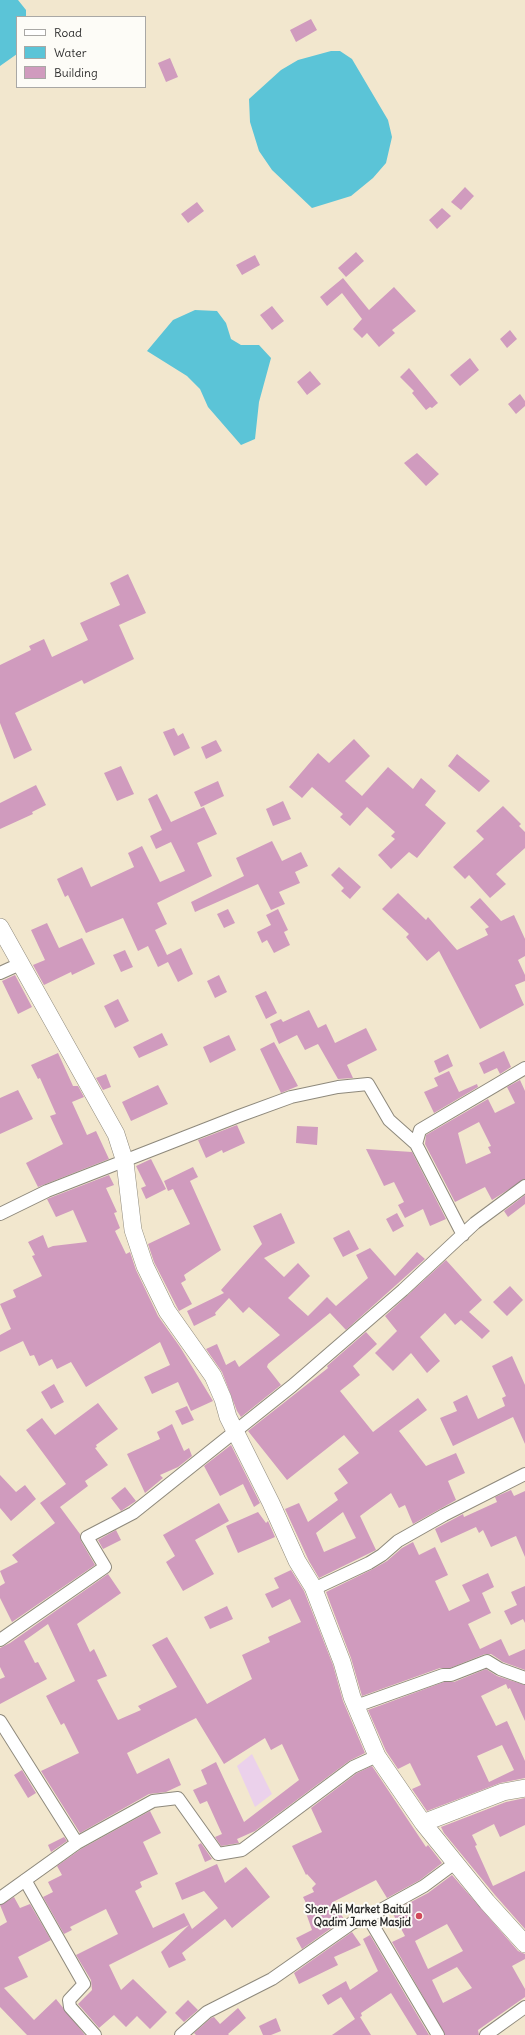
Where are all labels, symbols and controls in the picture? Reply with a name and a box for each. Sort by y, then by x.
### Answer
legend [16,16,146,88]
text: Road [54,25,82,40]
text: Water [54,45,87,60]
text: Building [54,65,98,80]
place label: Sher Ali Market Baitul Qadim Jame Masjid [305,1903,411,1929]
marker: Sher Ali Market Baitul Qadim Jame Masjid [414,1911,424,1921]

